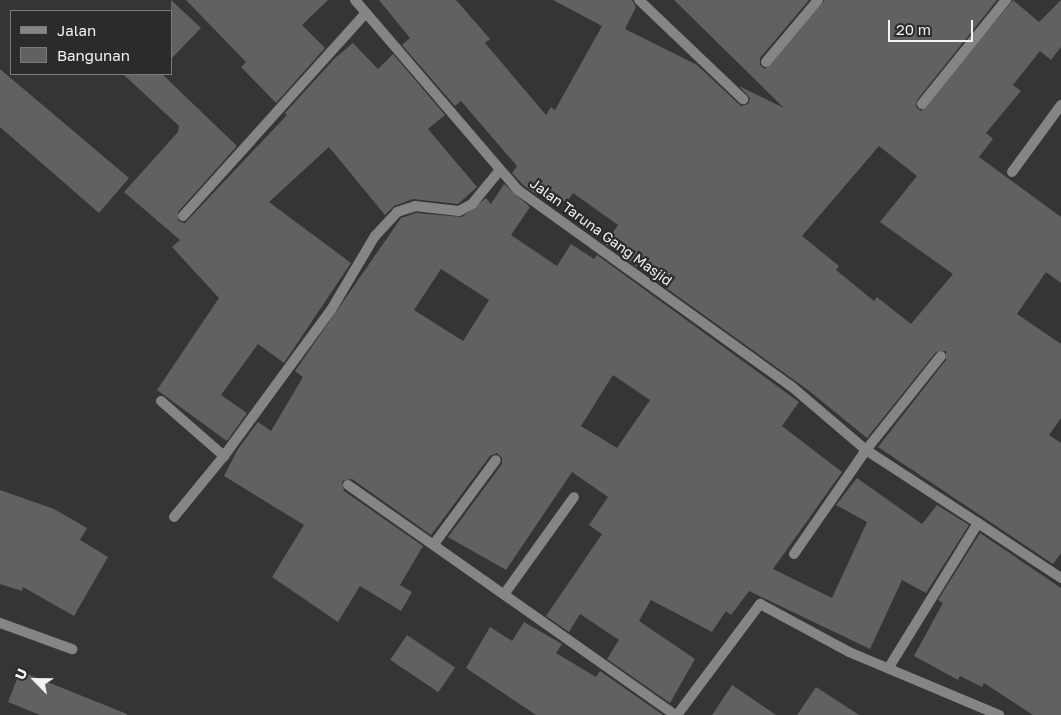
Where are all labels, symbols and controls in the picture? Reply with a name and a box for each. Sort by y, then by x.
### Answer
legend [10,10,172,75]
scale bar [891,10,976,42]
text: 20 m [896,20,931,38]
text: Jalan [57,21,96,39]
text: Bangunan [57,46,130,64]
street label: Jalan Taruna Gang Masjid [527,175,675,289]
north arrow [10,655,60,705]
text: U [11,666,31,682]

